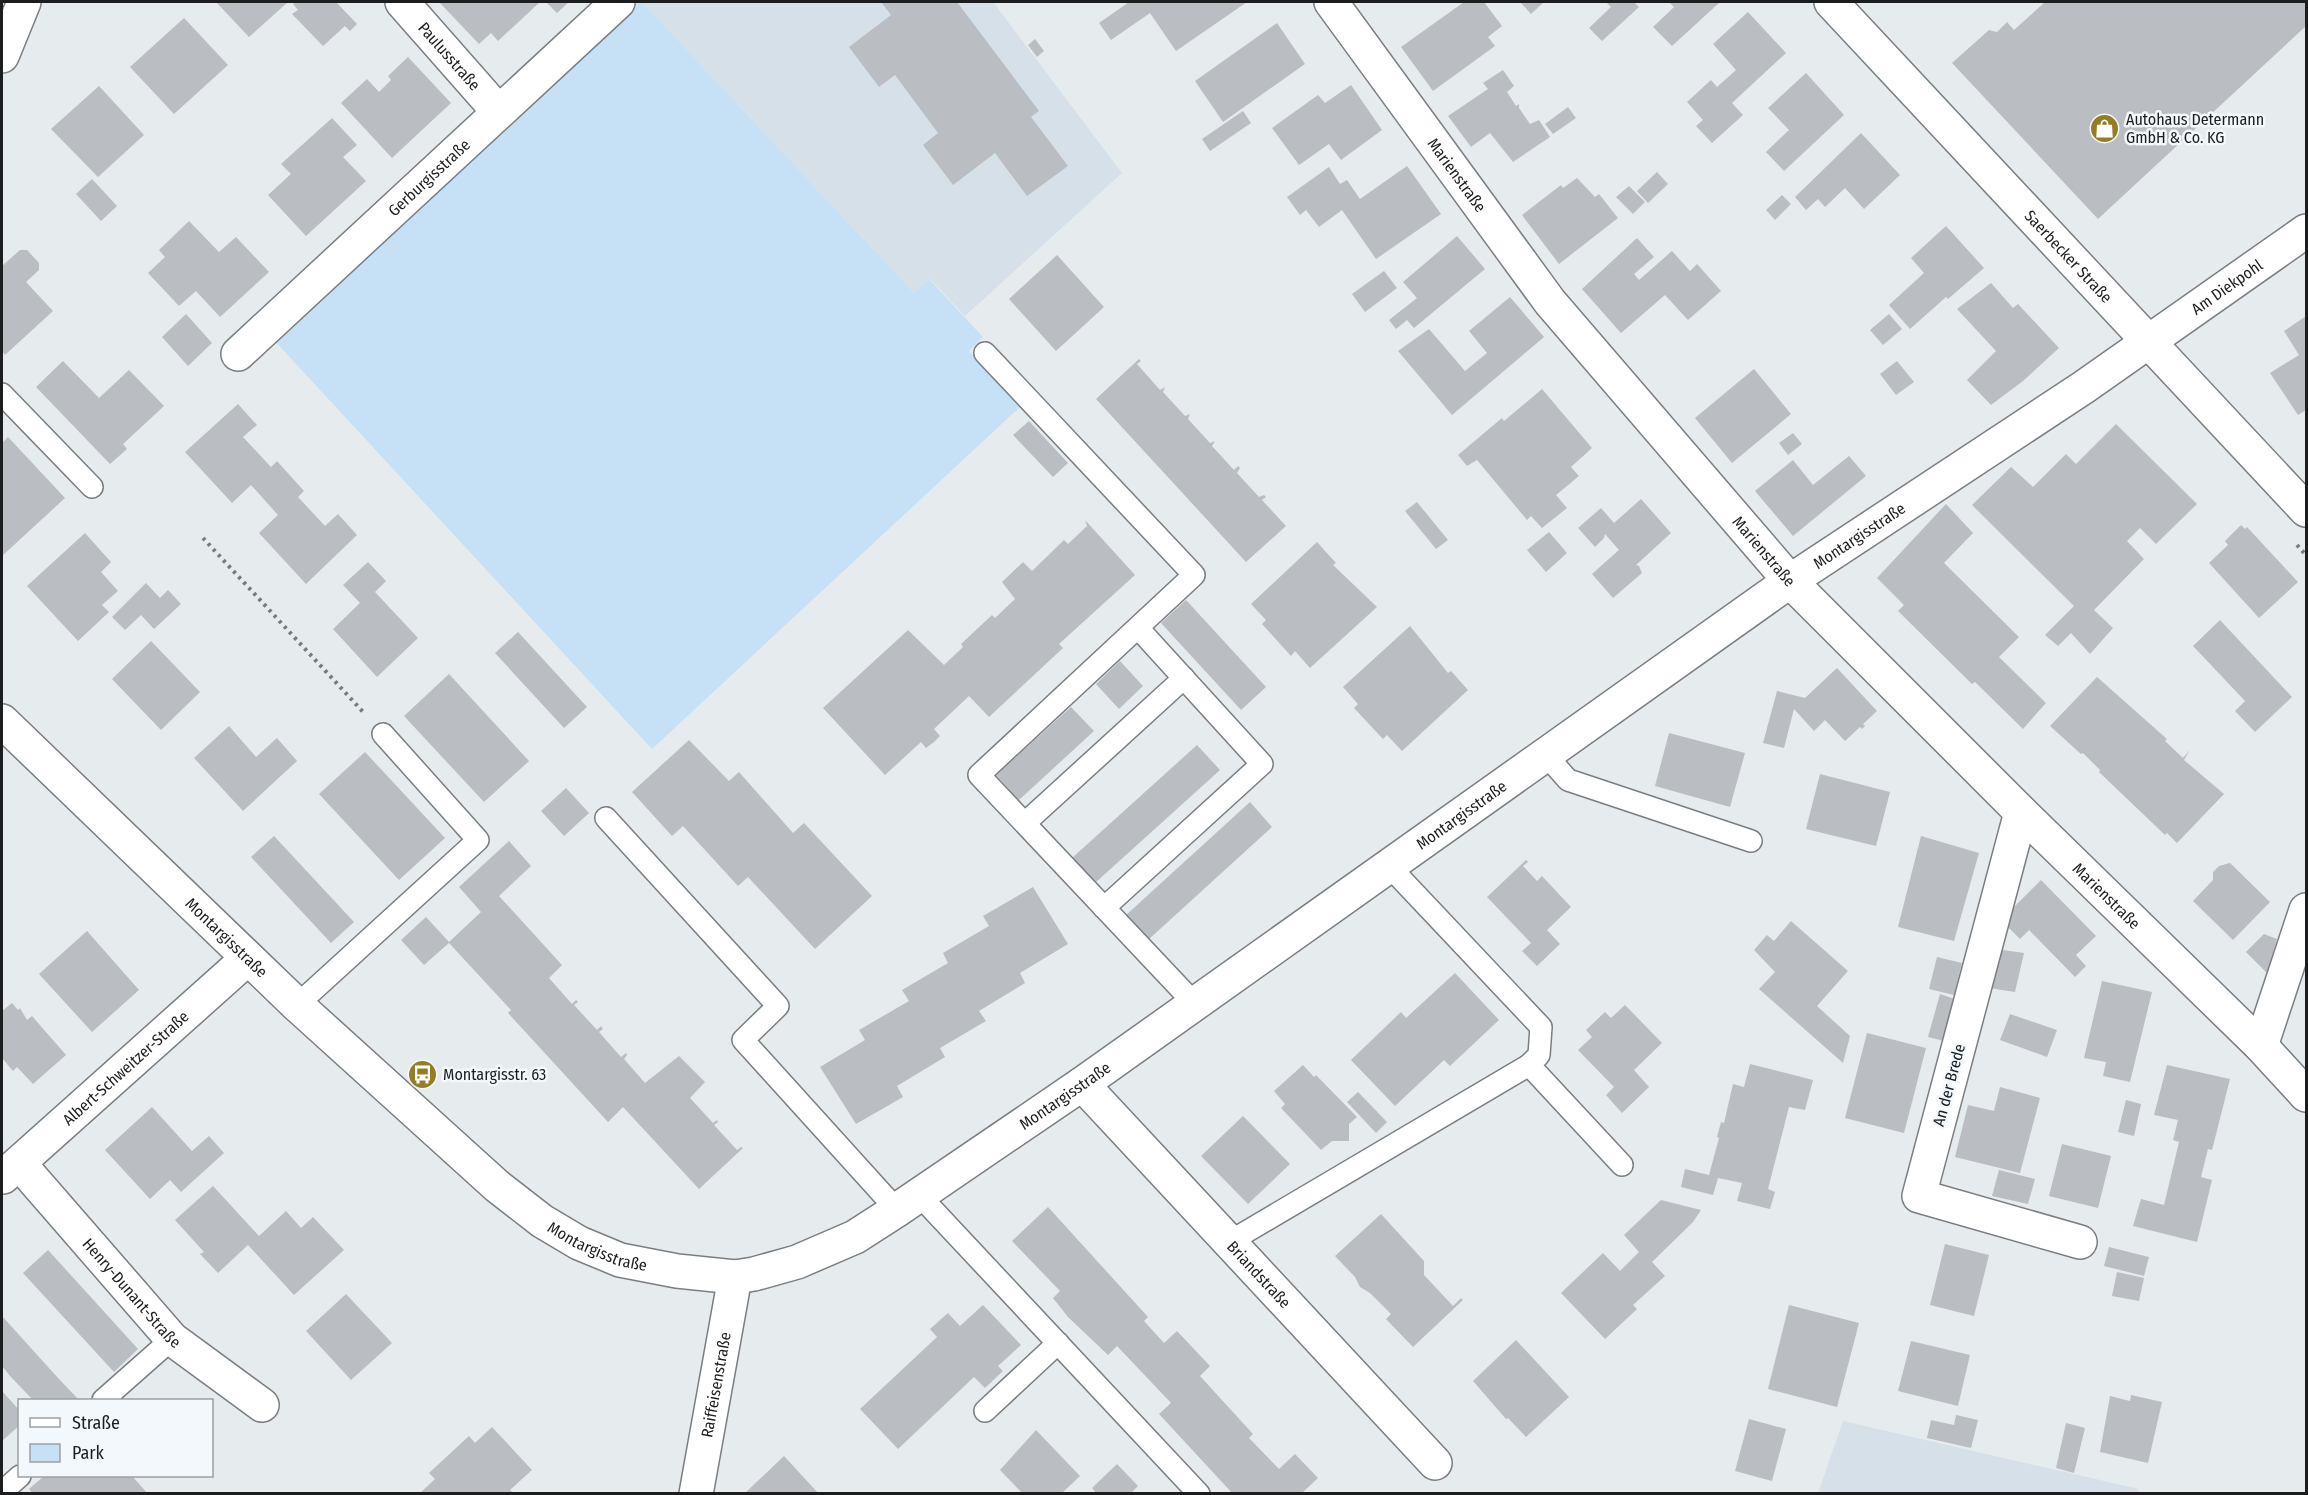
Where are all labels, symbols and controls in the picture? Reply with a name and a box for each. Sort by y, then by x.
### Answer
street label: Paulusstraße [415,18,485,94]
place label: Autohaus Determann GmbH & Co. KG [2126,110,2264,147]
shop icon: Autohaus Determann GmbH & Co. KG [2089,112,2121,144]
street label: Marienstraße [1424,134,1490,216]
street label: Gerburgisstraße [384,135,474,220]
street label: Saerbecker Straße [2021,206,2117,306]
street label: Am Diekpohl [2187,255,2266,318]
street label: Montargisstraße [1809,498,1909,573]
street label: Marienstraße [1729,512,1800,590]
street label: Montargisstraße [1412,776,1510,853]
street label: Marienstraße [2069,859,2145,933]
street label: Montargisstraße [182,894,272,981]
street label: Albert-Schweitzer-Straße [58,1006,192,1129]
street label: An der Brede [1929,1042,1969,1128]
street label: Montargisstraße [1015,1057,1114,1134]
bus stop icon: Montargisstr. 63 [406,1058,438,1090]
place label: Montargisstr. 63 [443,1065,546,1084]
street label: Montargisstraße [545,1217,649,1275]
street label: Henry-Dunant-Straße [79,1234,185,1352]
street label: Briandstraße [1223,1237,1295,1312]
street label: Raiffeisenstraße [697,1330,734,1439]
legend [18,1399,213,1477]
text: Straße [72,1412,120,1434]
text: Park [72,1442,105,1464]

